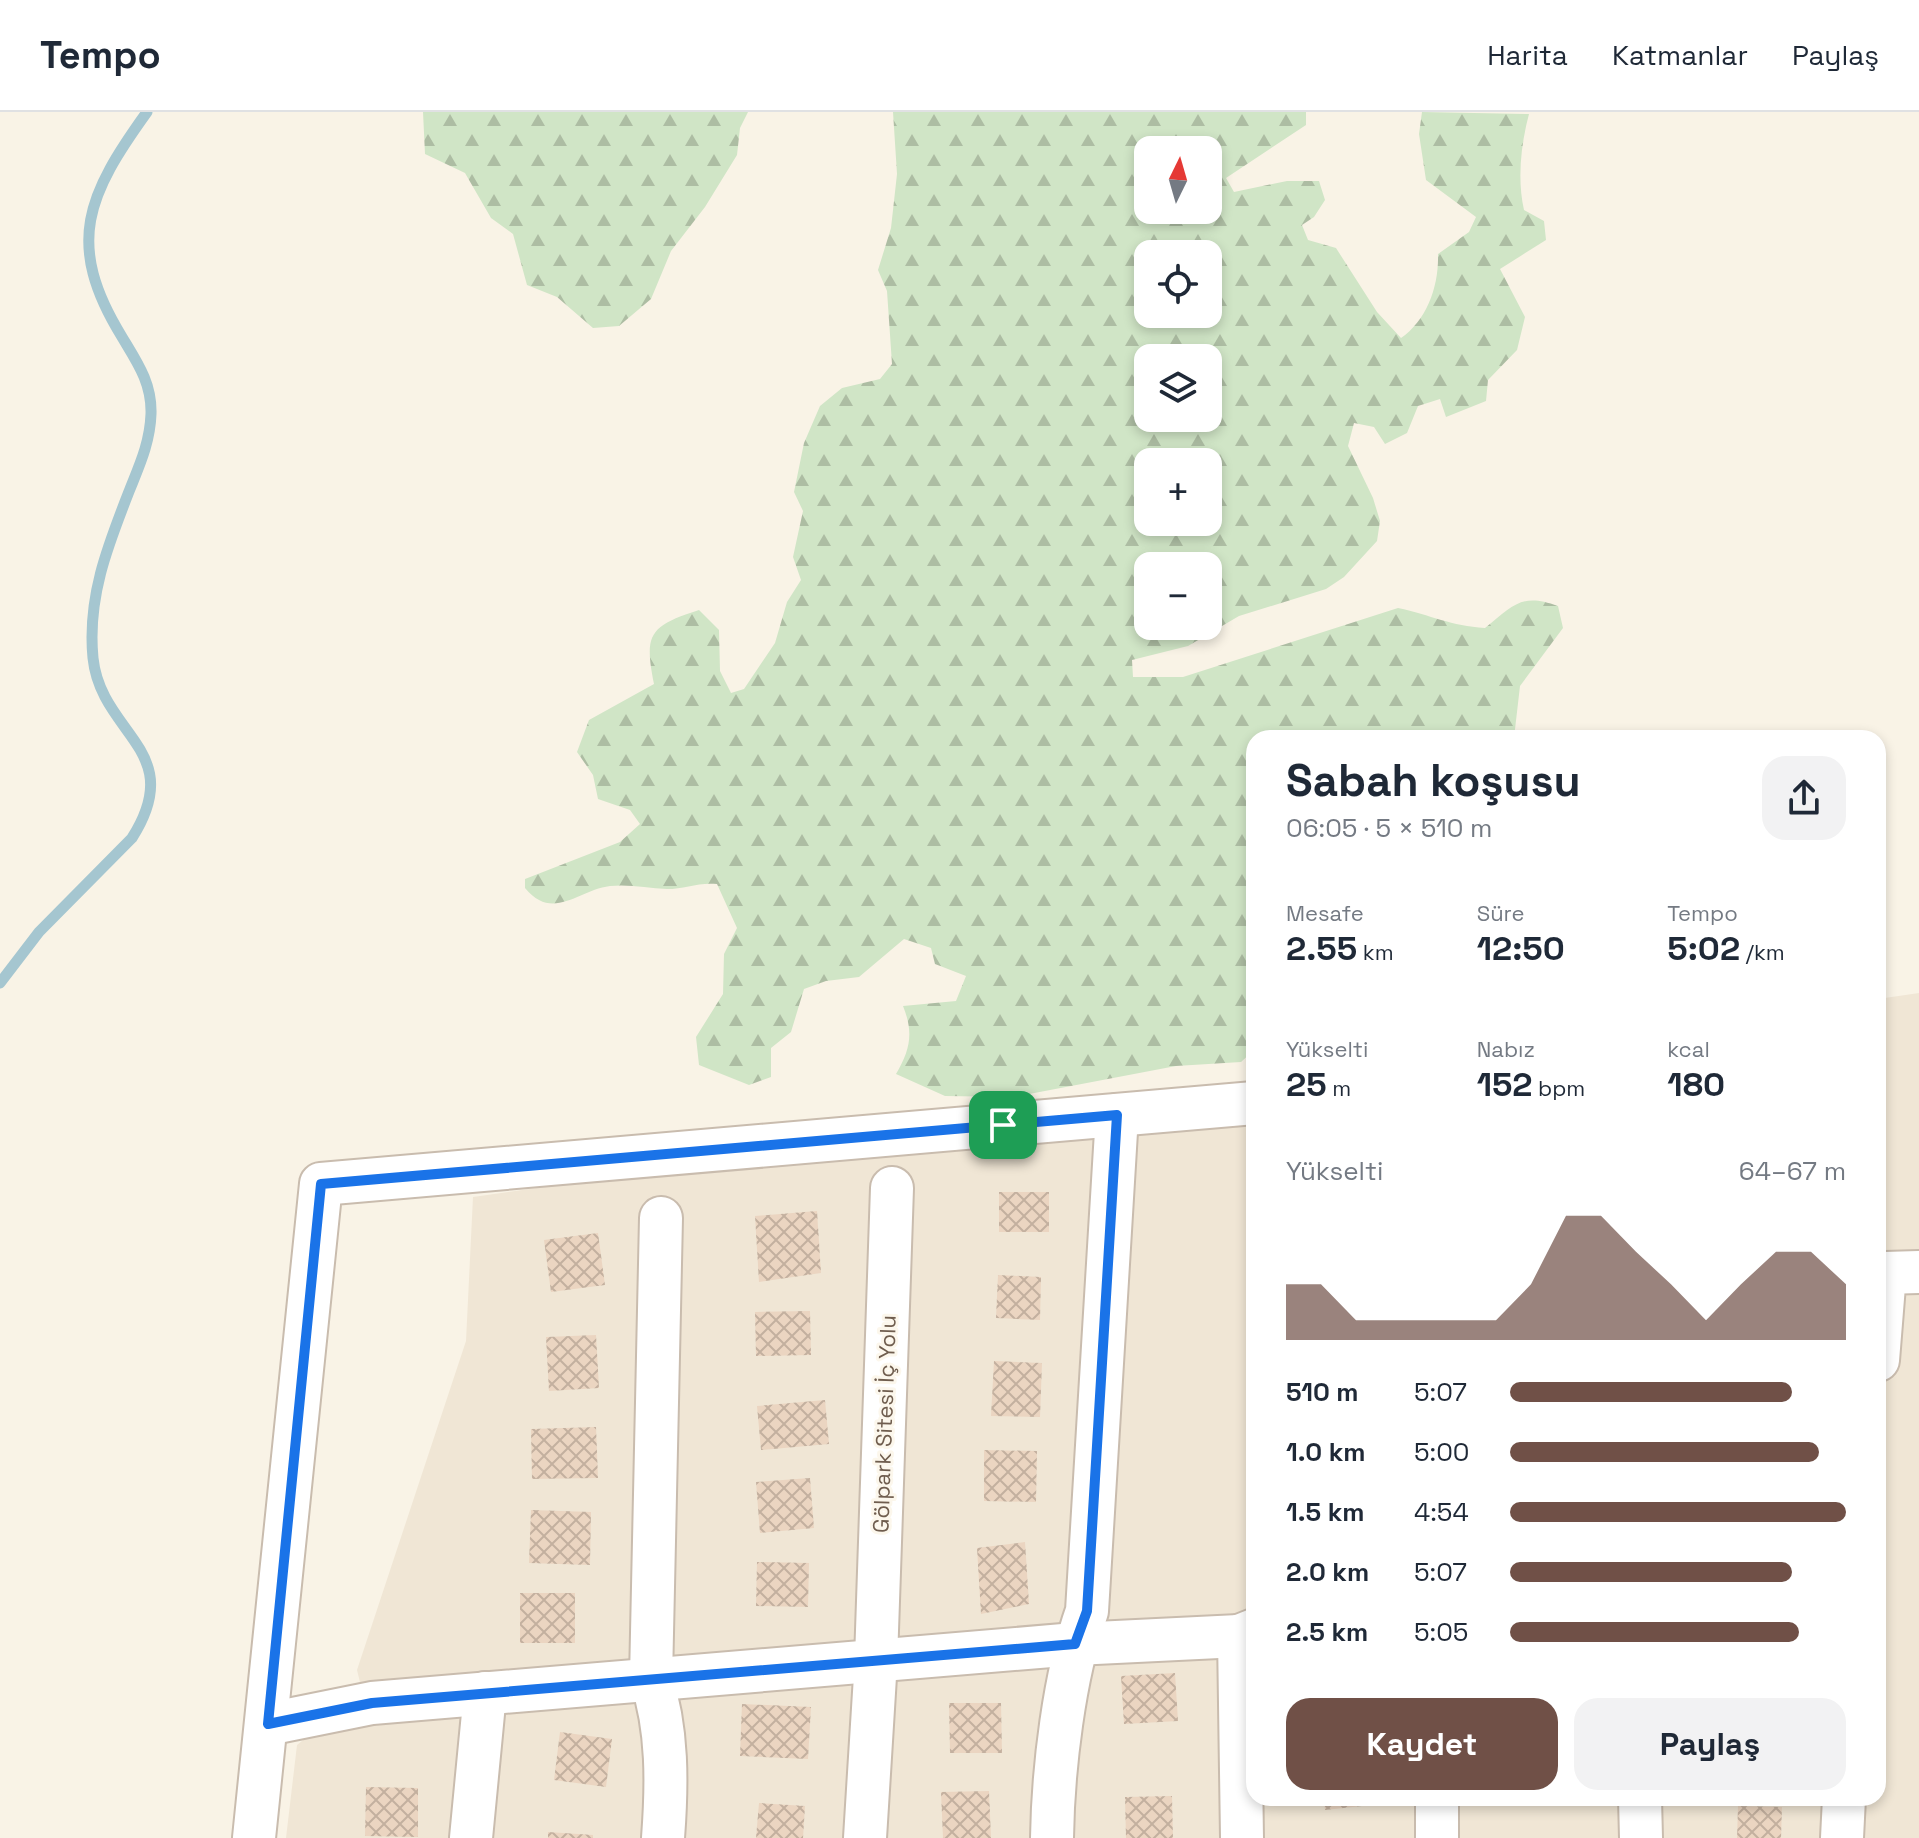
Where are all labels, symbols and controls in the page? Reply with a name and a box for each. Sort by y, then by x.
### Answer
text: Tempo [40,31,161,79]
text: Harita [1487,37,1568,73]
text: Katmanlar [1612,37,1748,73]
text: Paylaş [1792,37,1879,73]
north arrow [1134,136,1222,224]
map controls [1134,136,1222,640]
button: locate [1134,240,1222,328]
button: layers [1134,344,1222,432]
button: + [1134,448,1222,536]
button: − [1134,552,1222,640]
text: Sabah koşusu [1286,753,1581,809]
button: share [1762,756,1846,840]
text: 06:05 · 5 × 510 m [1286,811,1492,845]
text: Mesafe [1286,899,1364,927]
text: Süre [1477,899,1525,927]
text: Tempo [1667,899,1738,927]
text: 2.55 [1286,927,1357,970]
text: 12:50 [1477,927,1565,970]
text: 5:02 [1667,927,1740,970]
text: km [1357,938,1394,966]
text: /km [1740,938,1785,966]
text: Yükselti [1286,1035,1368,1063]
text: Nabız [1477,1035,1535,1063]
text: kcal [1667,1035,1710,1063]
text: 25 [1286,1063,1327,1106]
text: 152 [1477,1063,1532,1106]
text: 180 [1667,1063,1725,1106]
text: m [1327,1074,1351,1102]
text: bpm [1532,1074,1585,1102]
pin [969,1091,1037,1159]
icon: arrive [981,1103,1025,1147]
text: Yükselti [1286,1154,1383,1188]
text: 64–67 m [1739,1154,1846,1188]
street label: Gölpark Sitesi İç Yolu [866,1314,902,1534]
text: 510 m [1286,1375,1359,1409]
text: 5:07 [1414,1375,1467,1409]
text: 1.0 km [1286,1435,1366,1469]
text: 5:00 [1414,1435,1469,1469]
text: 1.5 km [1286,1495,1365,1529]
text: 4:54 [1414,1495,1469,1529]
text: 2.0 km [1286,1555,1369,1589]
text: 5:07 [1414,1555,1467,1589]
text: 2.5 km [1286,1615,1368,1649]
text: 5:05 [1414,1615,1468,1649]
button: Kaydet [1286,1698,1558,1790]
button: Paylaş [1574,1698,1846,1790]

